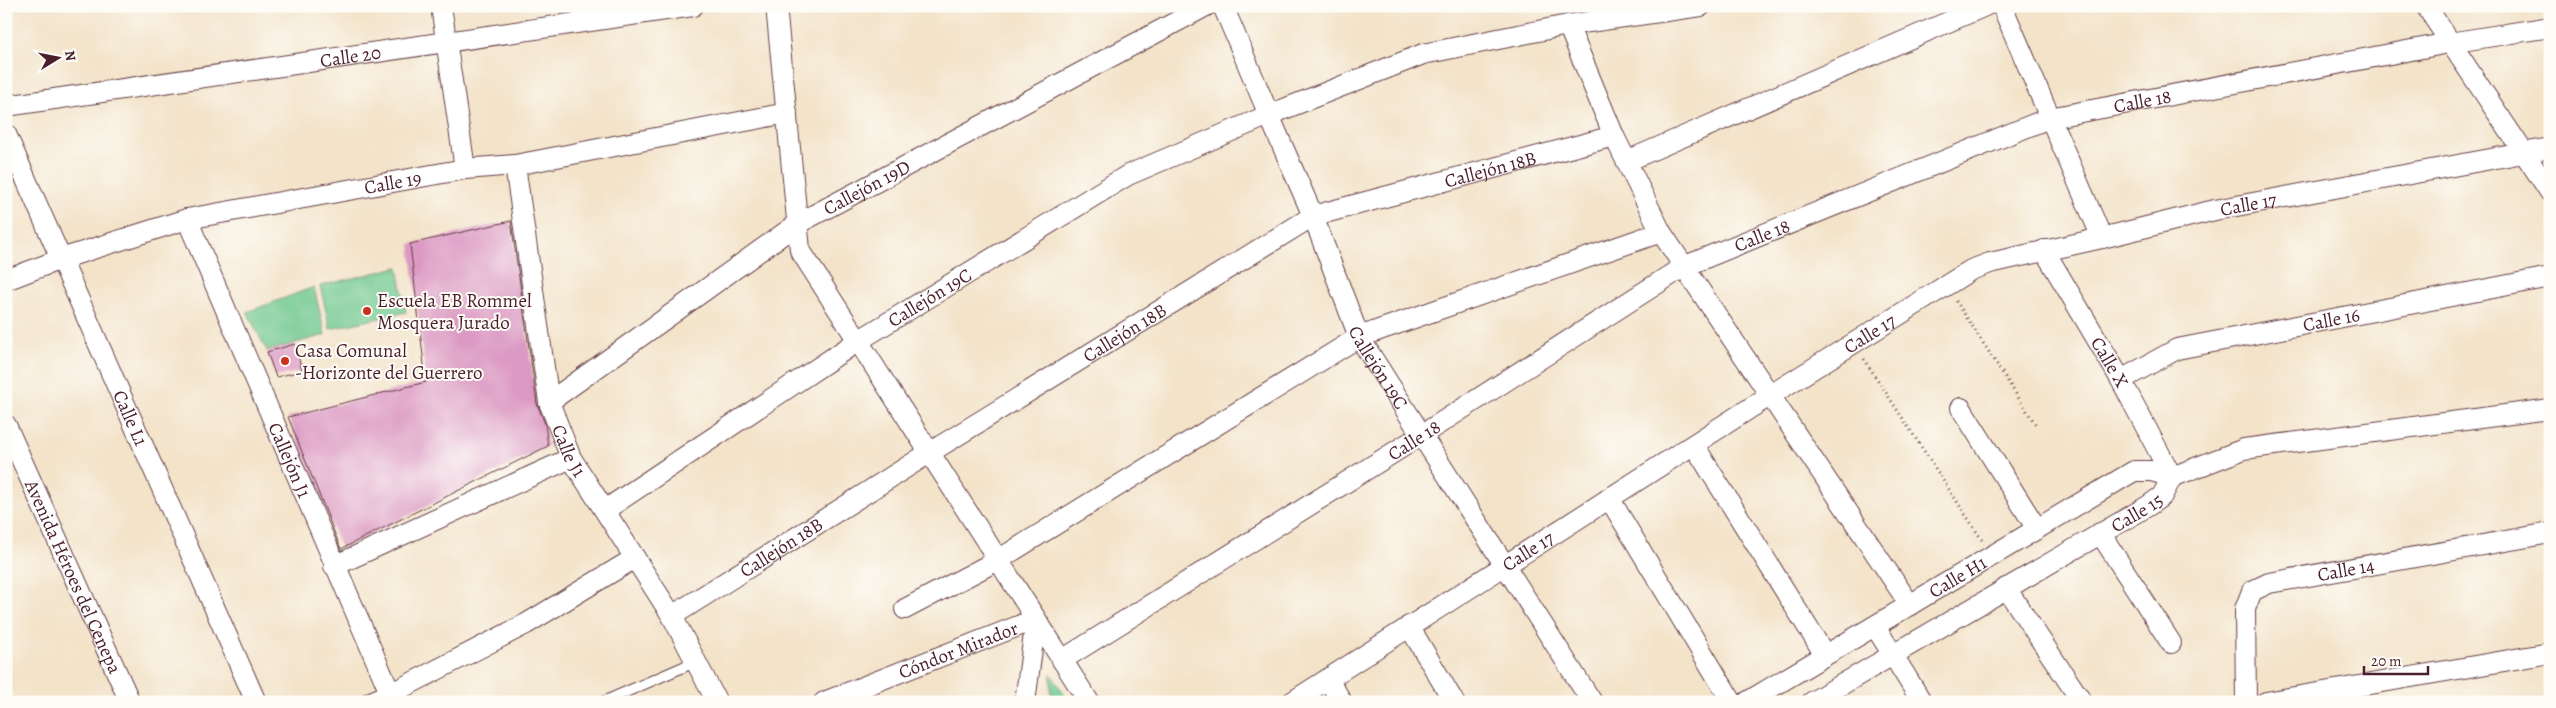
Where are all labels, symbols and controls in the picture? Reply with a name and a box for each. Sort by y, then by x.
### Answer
north arrow [32,32,82,82]
street label: Calle 20 [318,40,383,74]
text: N [60,49,81,63]
street label: Calle 18 [2112,83,2173,120]
street label: Callejón 18B [1442,145,1539,194]
street label: Callejón 19D [819,154,915,222]
street label: Calle 19 [362,165,423,201]
street label: Calle 17 [2218,187,2279,223]
street label: Calle 18 [1730,213,1794,259]
street label: Callejón 19C [883,262,977,334]
place label: Escuela EB Rommel Mosquera Jurado [377,288,532,336]
street label: Callejón 18B [1078,297,1172,369]
street label: Calle 16 [2301,302,2362,338]
marker: Escuela EB Rommel Mosquera Jurado [361,305,373,317]
street label: Calle 17 [1839,308,1901,360]
street label: Callejón 19C [1342,322,1414,414]
street label: Calle X [2084,332,2135,393]
place label: Casa Comunal -Horizonte del Guerrero [295,338,482,386]
marker: Casa Comunal -Horizonte del Guerrero [279,355,291,367]
street label: Calle L1 [106,386,154,451]
street label: Calle 18 [1383,414,1446,467]
street label: Callejón J1 [262,418,317,502]
street label: Calle J1 [545,421,592,483]
street label: Avenida Héroes del Cenepa [18,475,128,678]
street label: Calle 15 [2106,487,2169,539]
street label: Callejón 18B [735,512,828,584]
street label: Calle 17 [1497,525,1559,578]
street label: Calle H1 [1924,550,1992,605]
street label: Calle 14 [2315,552,2377,588]
street label: Cóndor Mirador [895,615,1022,686]
scale bar [2364,643,2427,675]
text: 20 m [2371,651,2402,671]

